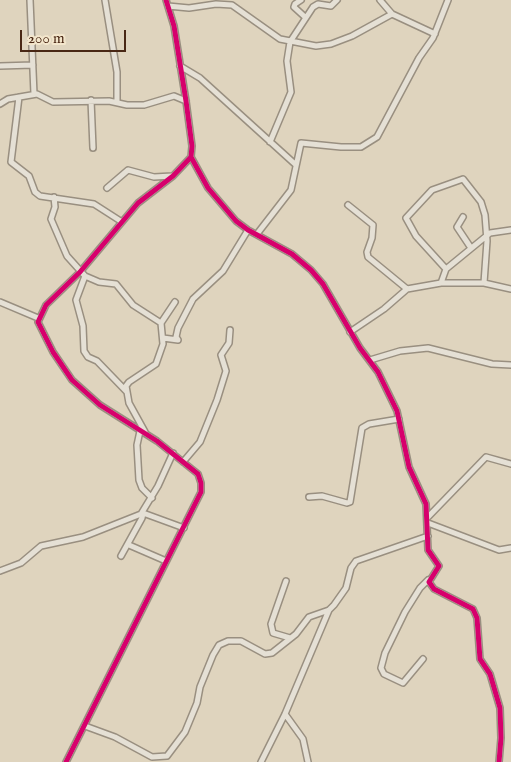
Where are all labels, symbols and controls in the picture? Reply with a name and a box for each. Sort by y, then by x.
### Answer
scale bar [22,20,129,52]
text: 200 m [28,29,65,48]

